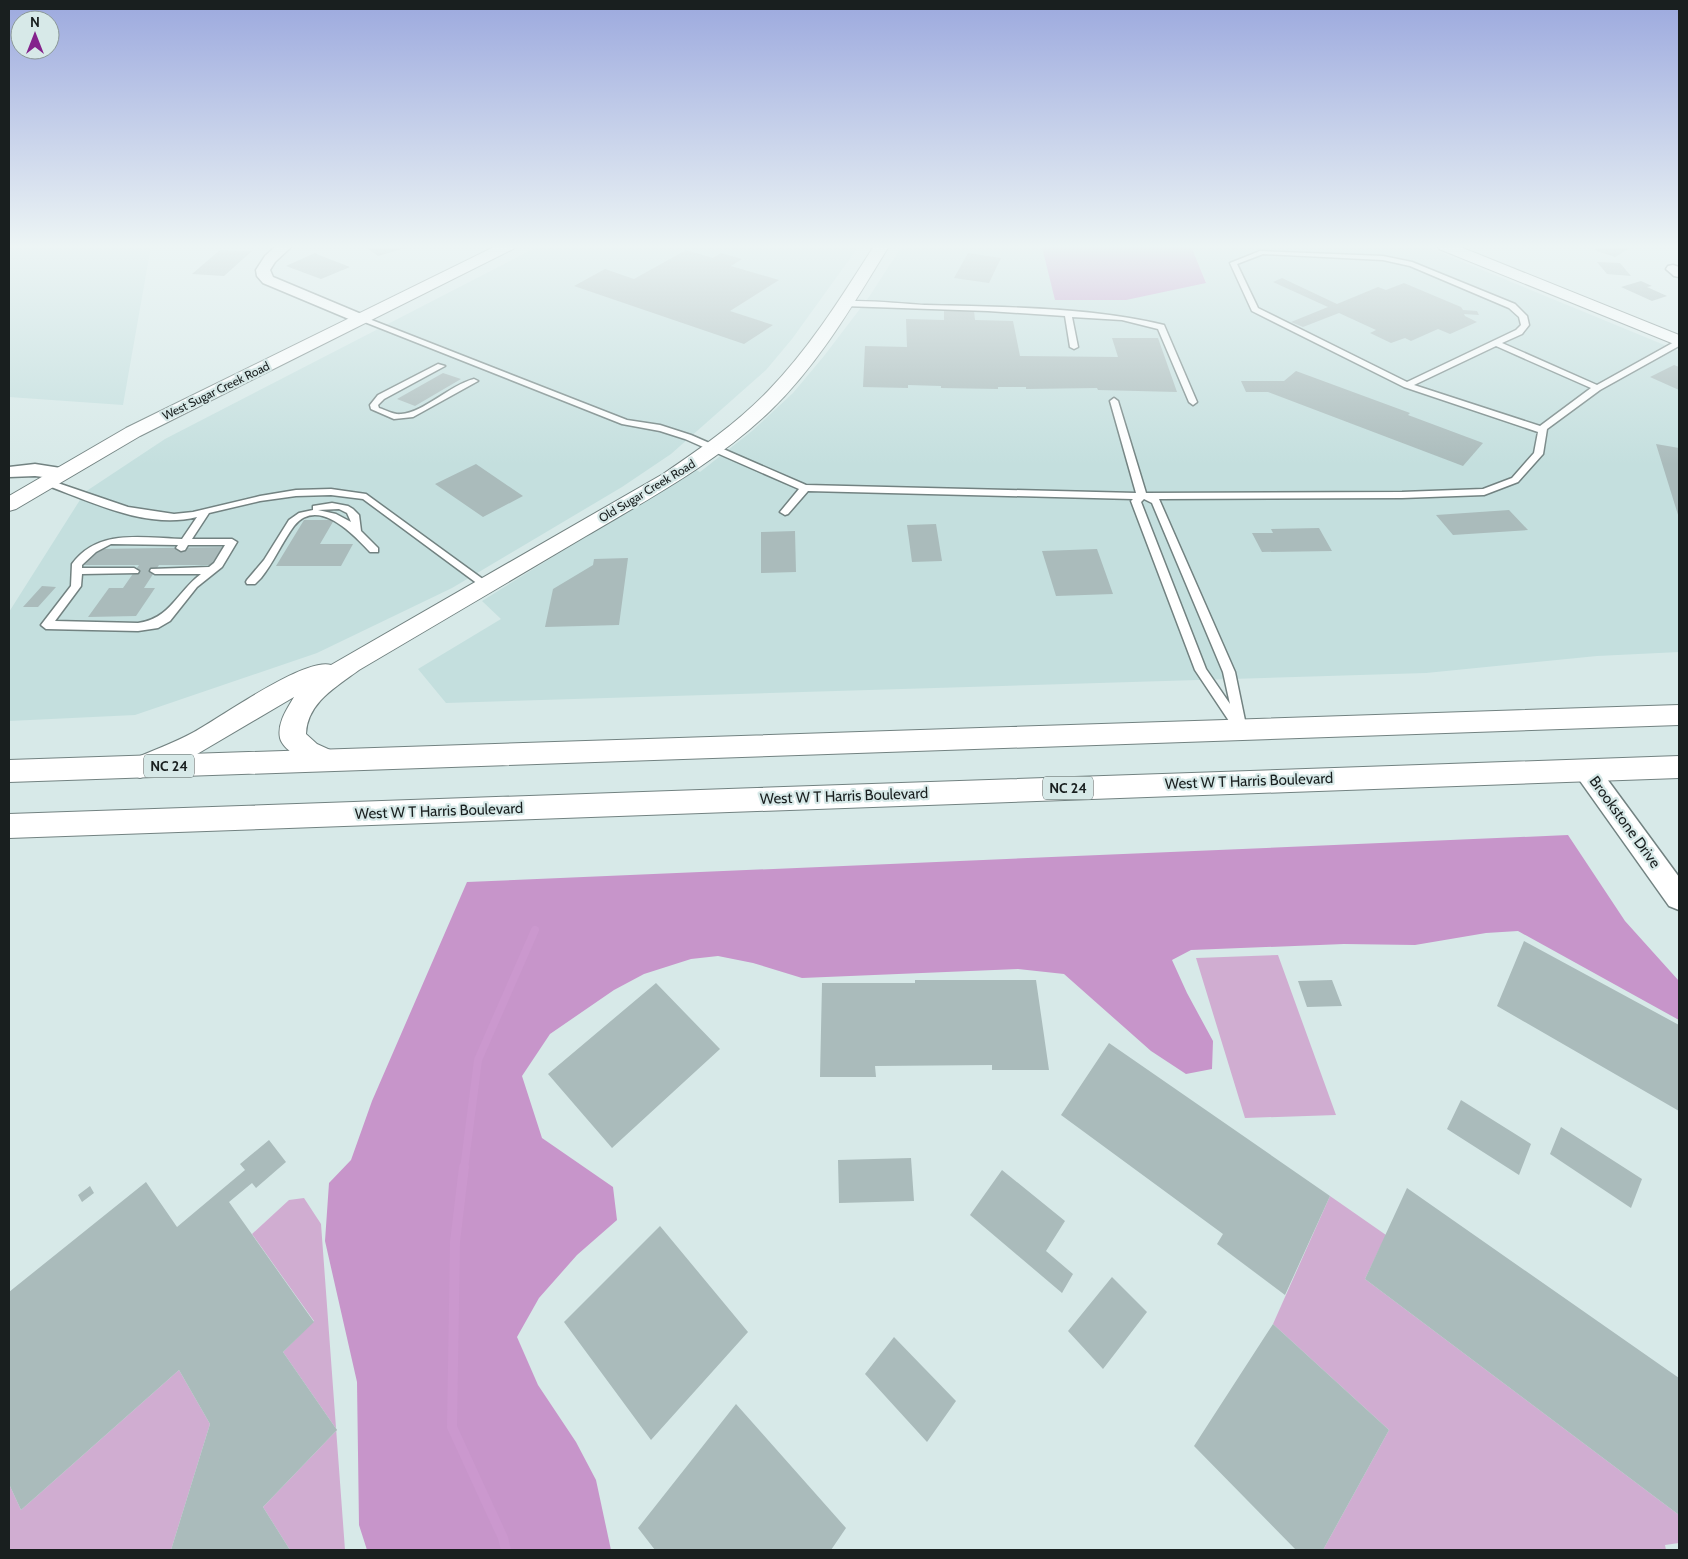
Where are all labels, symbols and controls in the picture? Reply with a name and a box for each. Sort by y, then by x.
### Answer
north arrow [10,10,60,60]
text: N [30,13,40,31]
street label: West Sugar Creek Road [160,358,272,423]
street label: Old Sugar Creek Road [596,456,698,525]
road number: NC 24 [144,754,194,778]
street label: West W T Harris Boulevard [1165,769,1333,793]
street label: Brookstone Drive [1586,773,1665,872]
road number: NC 24 [1043,776,1093,800]
street label: West W T Harris Boulevard [760,784,928,808]
street label: West W T Harris Boulevard [355,799,523,823]

